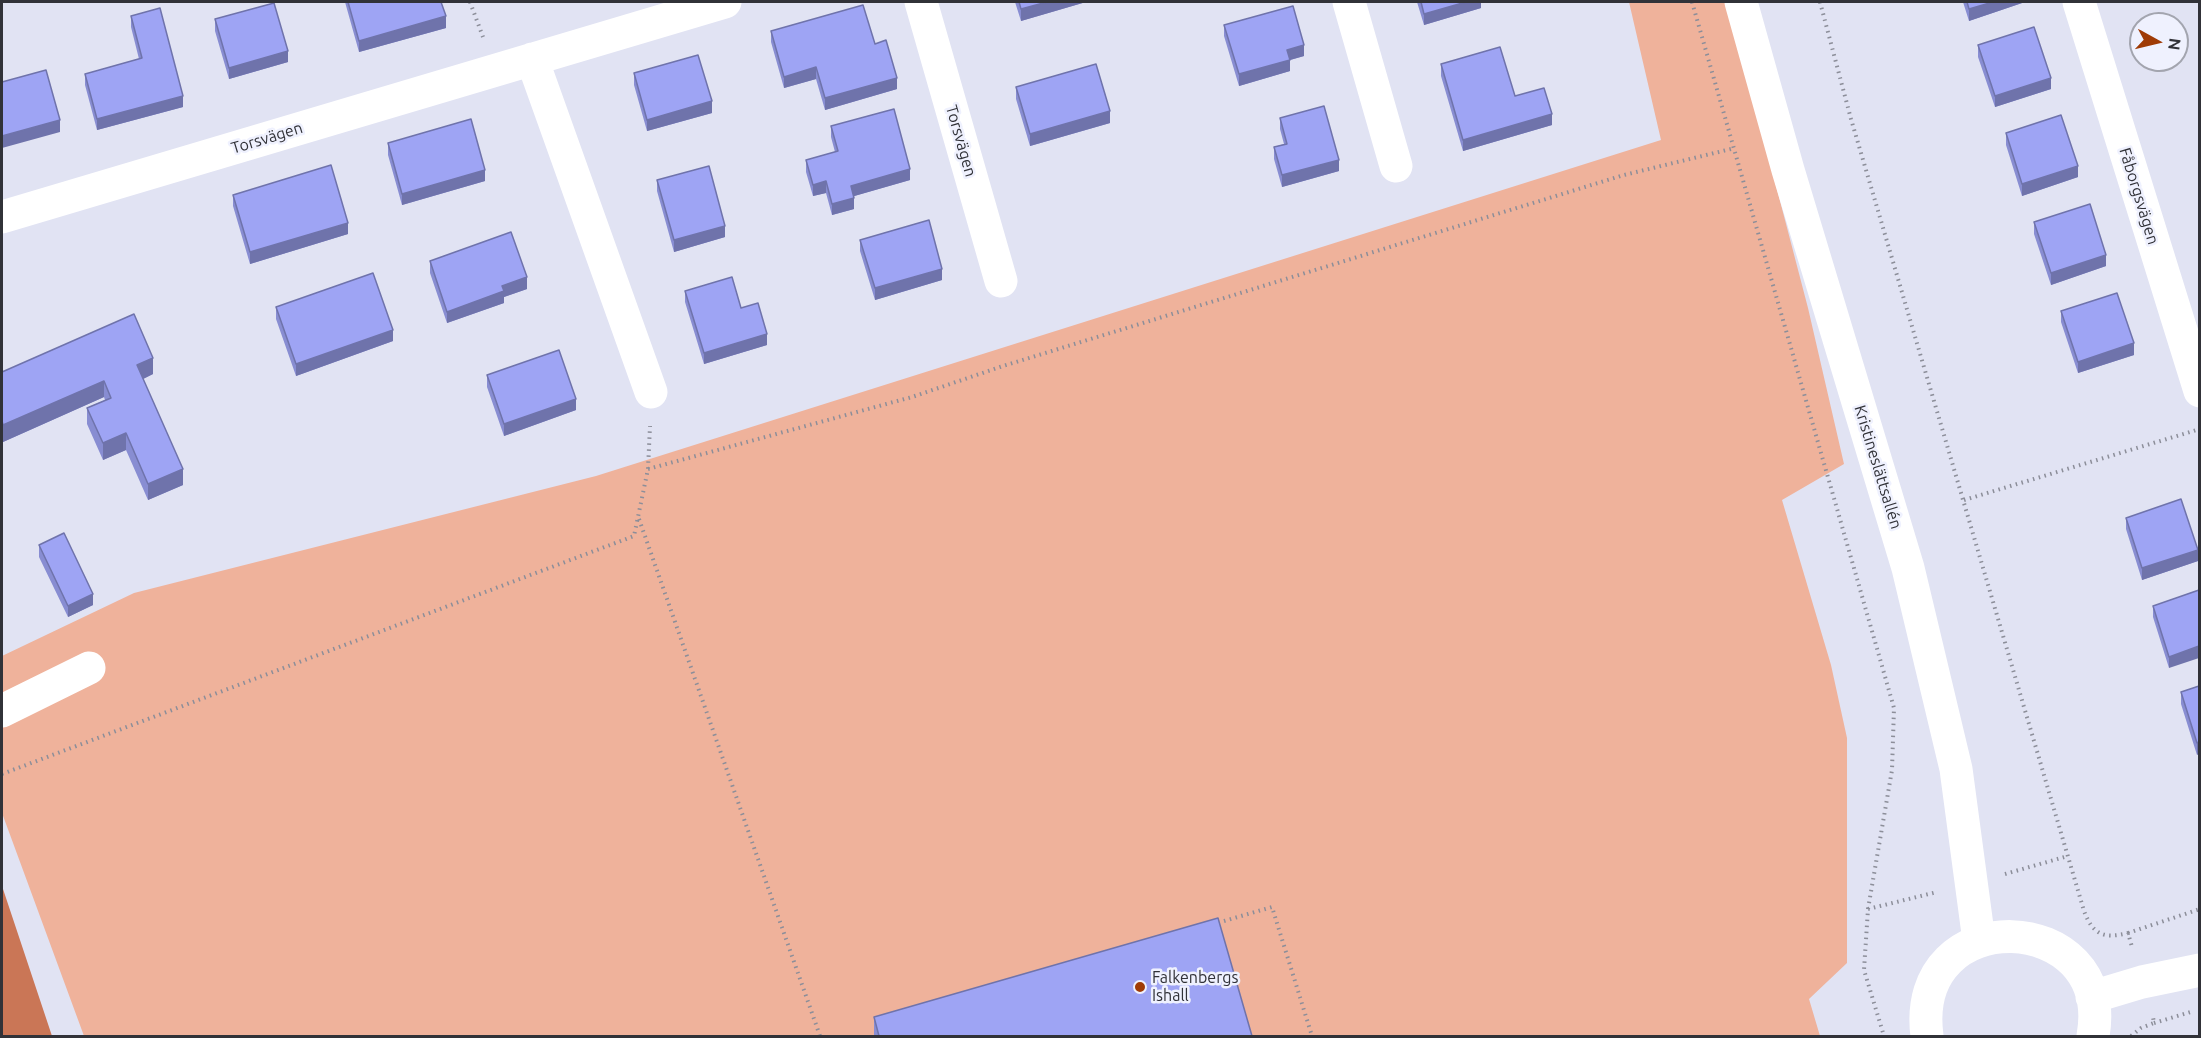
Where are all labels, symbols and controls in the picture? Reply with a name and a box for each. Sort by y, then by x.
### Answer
north arrow [2129,12,2189,72]
text: N [2165,37,2185,51]
street label: Torsvägen [942,103,980,179]
street label: Torsvägen [229,118,305,158]
street label: Fåborgsvägen [2115,145,2163,247]
street label: Kristineslättsallén [1850,403,1906,531]
place label: Falkenbergs Ishall [1152,968,1238,1006]
marker: Falkenbergs Ishall [1133,980,1147,994]

